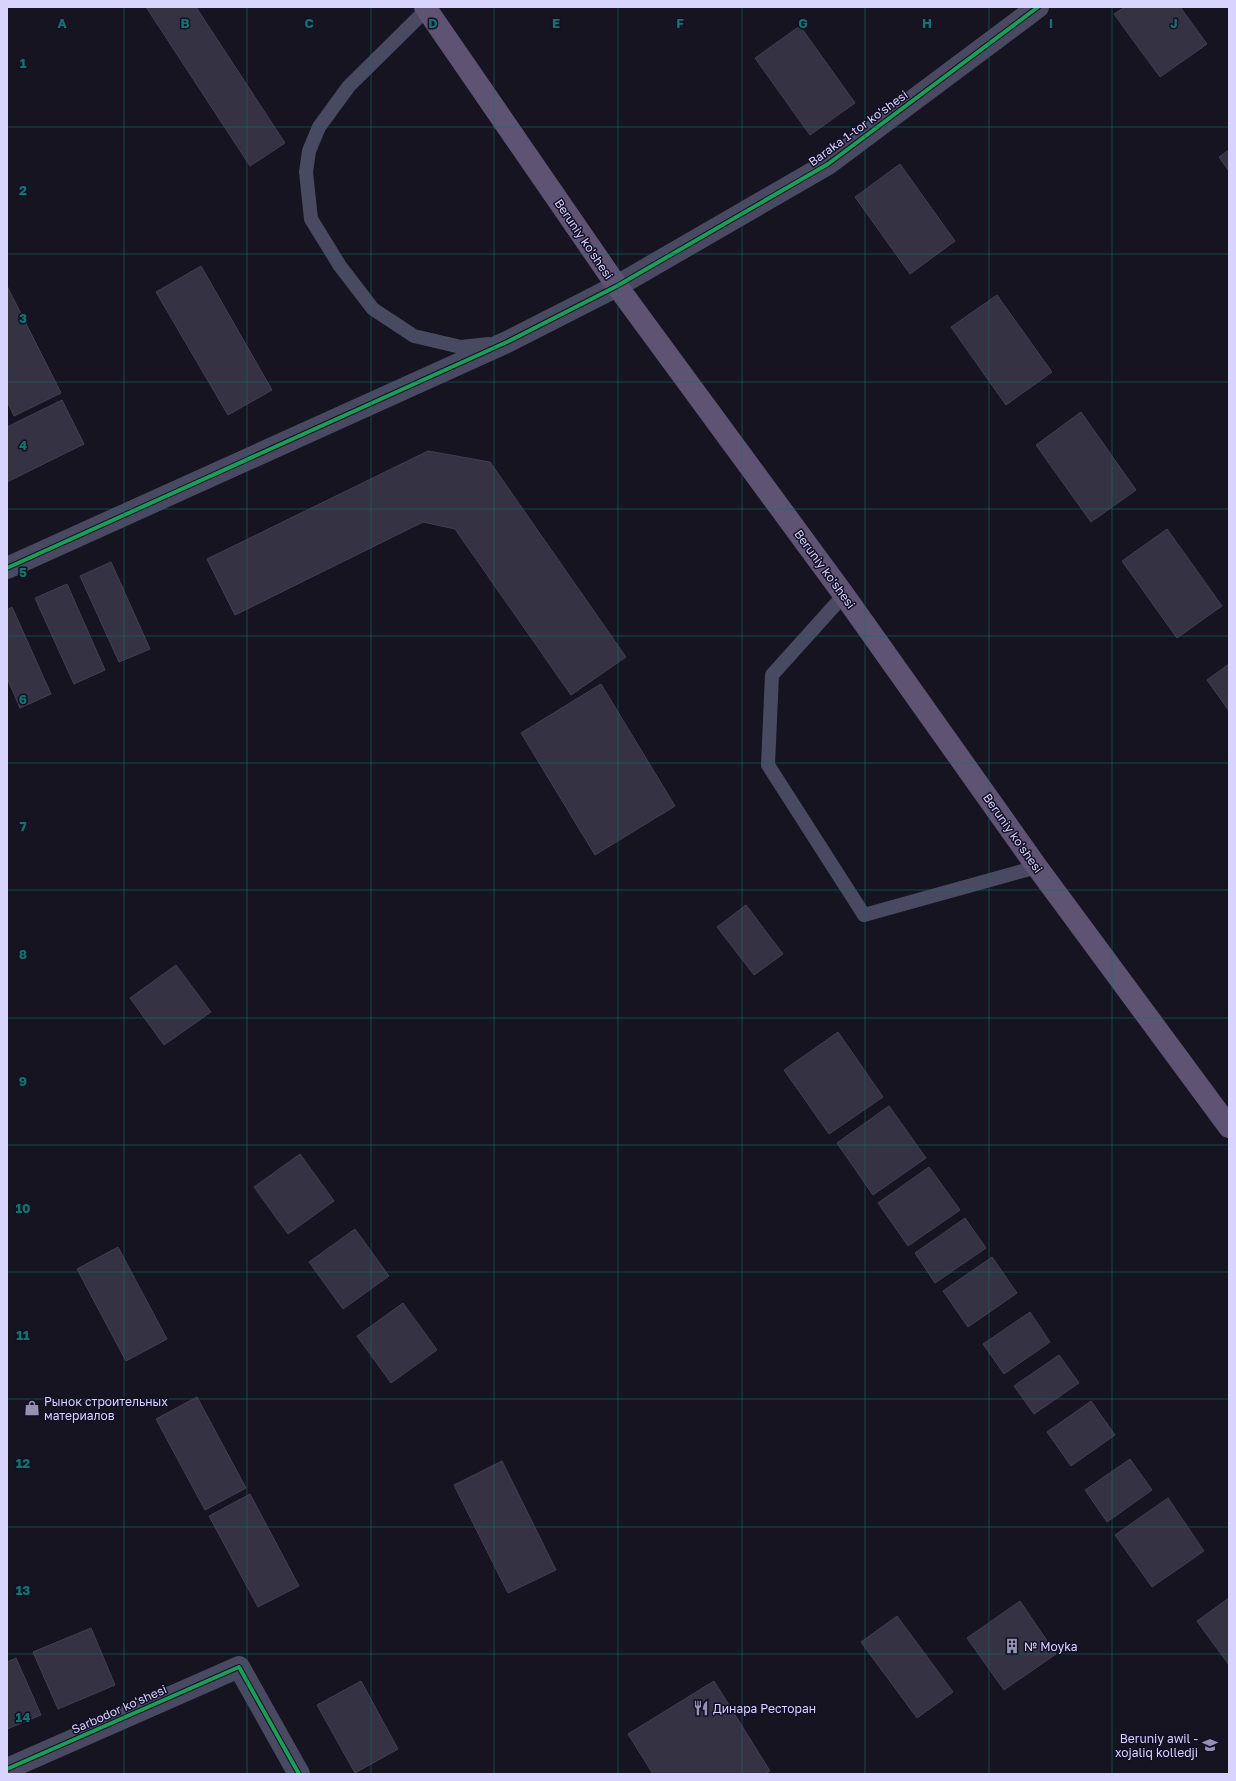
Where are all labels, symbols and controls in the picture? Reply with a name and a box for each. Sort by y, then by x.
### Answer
text: A [57,15,67,31]
text: B [180,15,190,31]
text: C [304,15,314,31]
text: D [428,15,438,31]
text: E [552,15,560,31]
text: F [676,15,684,31]
text: G [798,15,808,31]
text: H [922,15,932,31]
text: I [1049,15,1053,31]
text: J [1170,15,1178,31]
text: 1 [20,55,27,71]
street label: Baraka 1-tor ko'shesi [805,87,911,169]
text: 2 [19,182,27,198]
street label: Beruniy ko'shesi [552,196,616,282]
text: 3 [19,310,27,326]
text: 4 [19,437,27,453]
street label: Beruniy ko'shesi [791,527,859,611]
text: 5 [19,564,27,580]
text: 6 [19,691,27,707]
street label: Beruniy ko'shesi [980,790,1046,876]
text: 7 [19,818,27,834]
text: 8 [19,946,27,962]
text: 9 [19,1073,27,1089]
text: 10 [15,1200,31,1216]
text: 11 [16,1327,30,1343]
place label: Рынок строительных материалов [44,1394,168,1423]
shop icon: Рынок строительных материалов [23,1399,41,1417]
text: 12 [16,1455,30,1471]
text: 13 [16,1582,30,1598]
building icon: № Moyka [1003,1637,1021,1655]
place label: № Moyka [1024,1639,1078,1654]
street label: Sarbodor ko'shesi [69,1681,169,1737]
restaurant icon: Динара Ресторан [692,1699,710,1717]
place label: Динара Ресторан [713,1701,816,1716]
text: 14 [16,1709,30,1725]
place label: Beruniy awil - xojaliq kolledji [1115,1731,1198,1760]
school or university icon: Beruniy awil - xojaliq kolledji [1201,1736,1219,1754]

